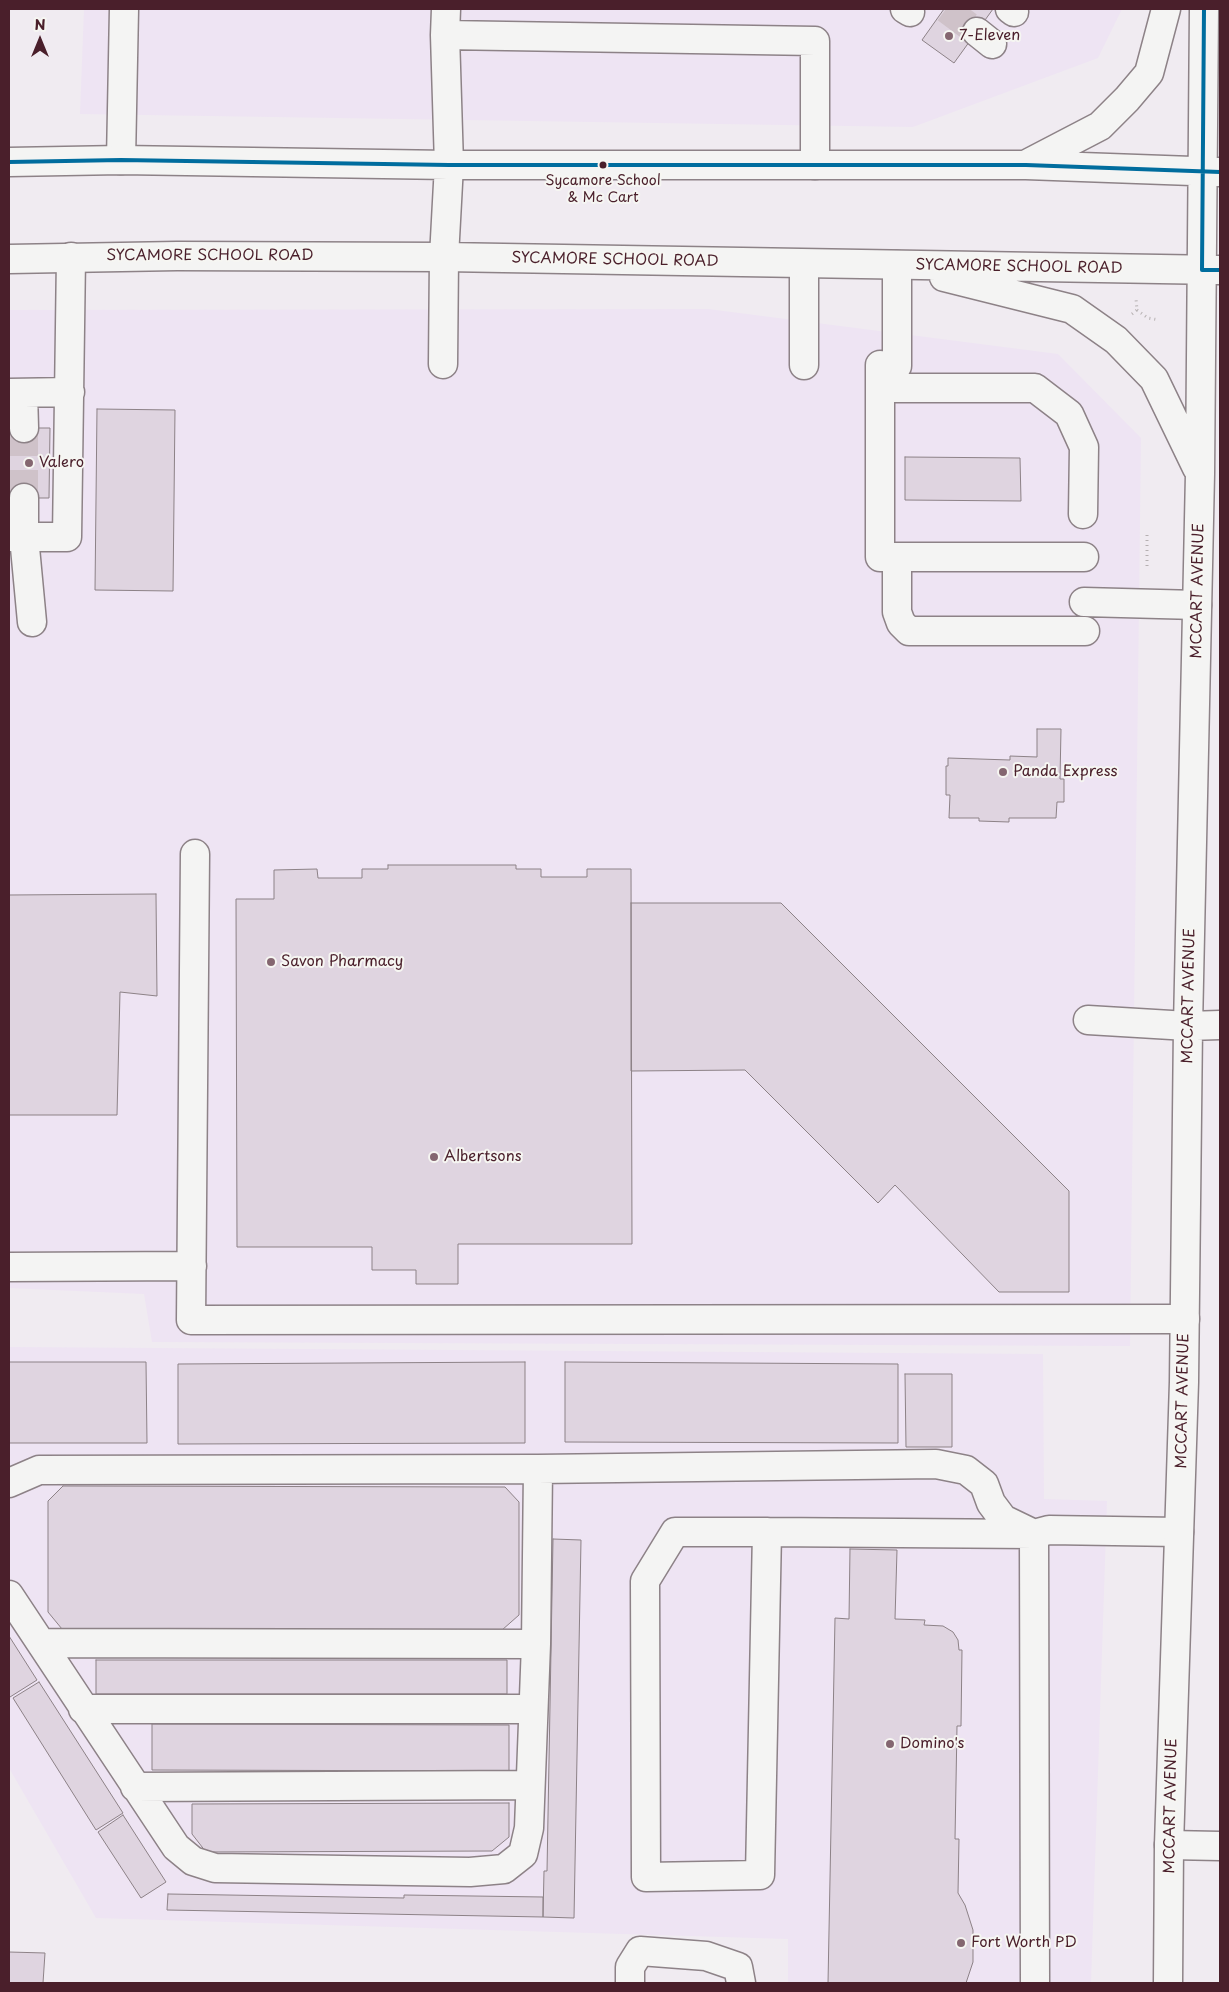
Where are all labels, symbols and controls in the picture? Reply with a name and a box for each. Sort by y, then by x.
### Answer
text: N [34,14,46,35]
north arrow [15,15,65,65]
place label: 7-Eleven [959,27,1020,45]
marker: 7-Eleven [943,30,955,42]
marker: Sycamore School & Mc Cart [598,160,608,170]
place label: Sycamore School & Mc Cart [545,173,661,206]
street label: SYCAMORE SCHOOL ROAD [106,247,314,265]
street label: SYCAMORE SCHOOL ROAD [511,249,719,271]
street label: SYCAMORE SCHOOL ROAD [915,256,1123,278]
place label: Valero [39,454,84,472]
marker: Valero [23,457,35,469]
street label: MCCART AVENUE [1188,523,1208,659]
place label: Panda Express [1013,763,1118,781]
marker: Panda Express [997,766,1009,778]
street label: MCCART AVENUE [1179,928,1199,1064]
place label: Savon Pharmacy [281,953,403,971]
marker: Savon Pharmacy [265,956,277,968]
place label: Albertsons [444,1148,522,1166]
marker: Albertsons [428,1151,440,1163]
street label: MCCART AVENUE [1173,1333,1193,1469]
place label: Domino's [900,1735,964,1753]
marker: Domino's [884,1738,896,1750]
street label: MCCART AVENUE [1161,1738,1181,1874]
place label: Fort Worth PD [971,1934,1077,1952]
marker: Fort Worth PD [955,1937,967,1949]

